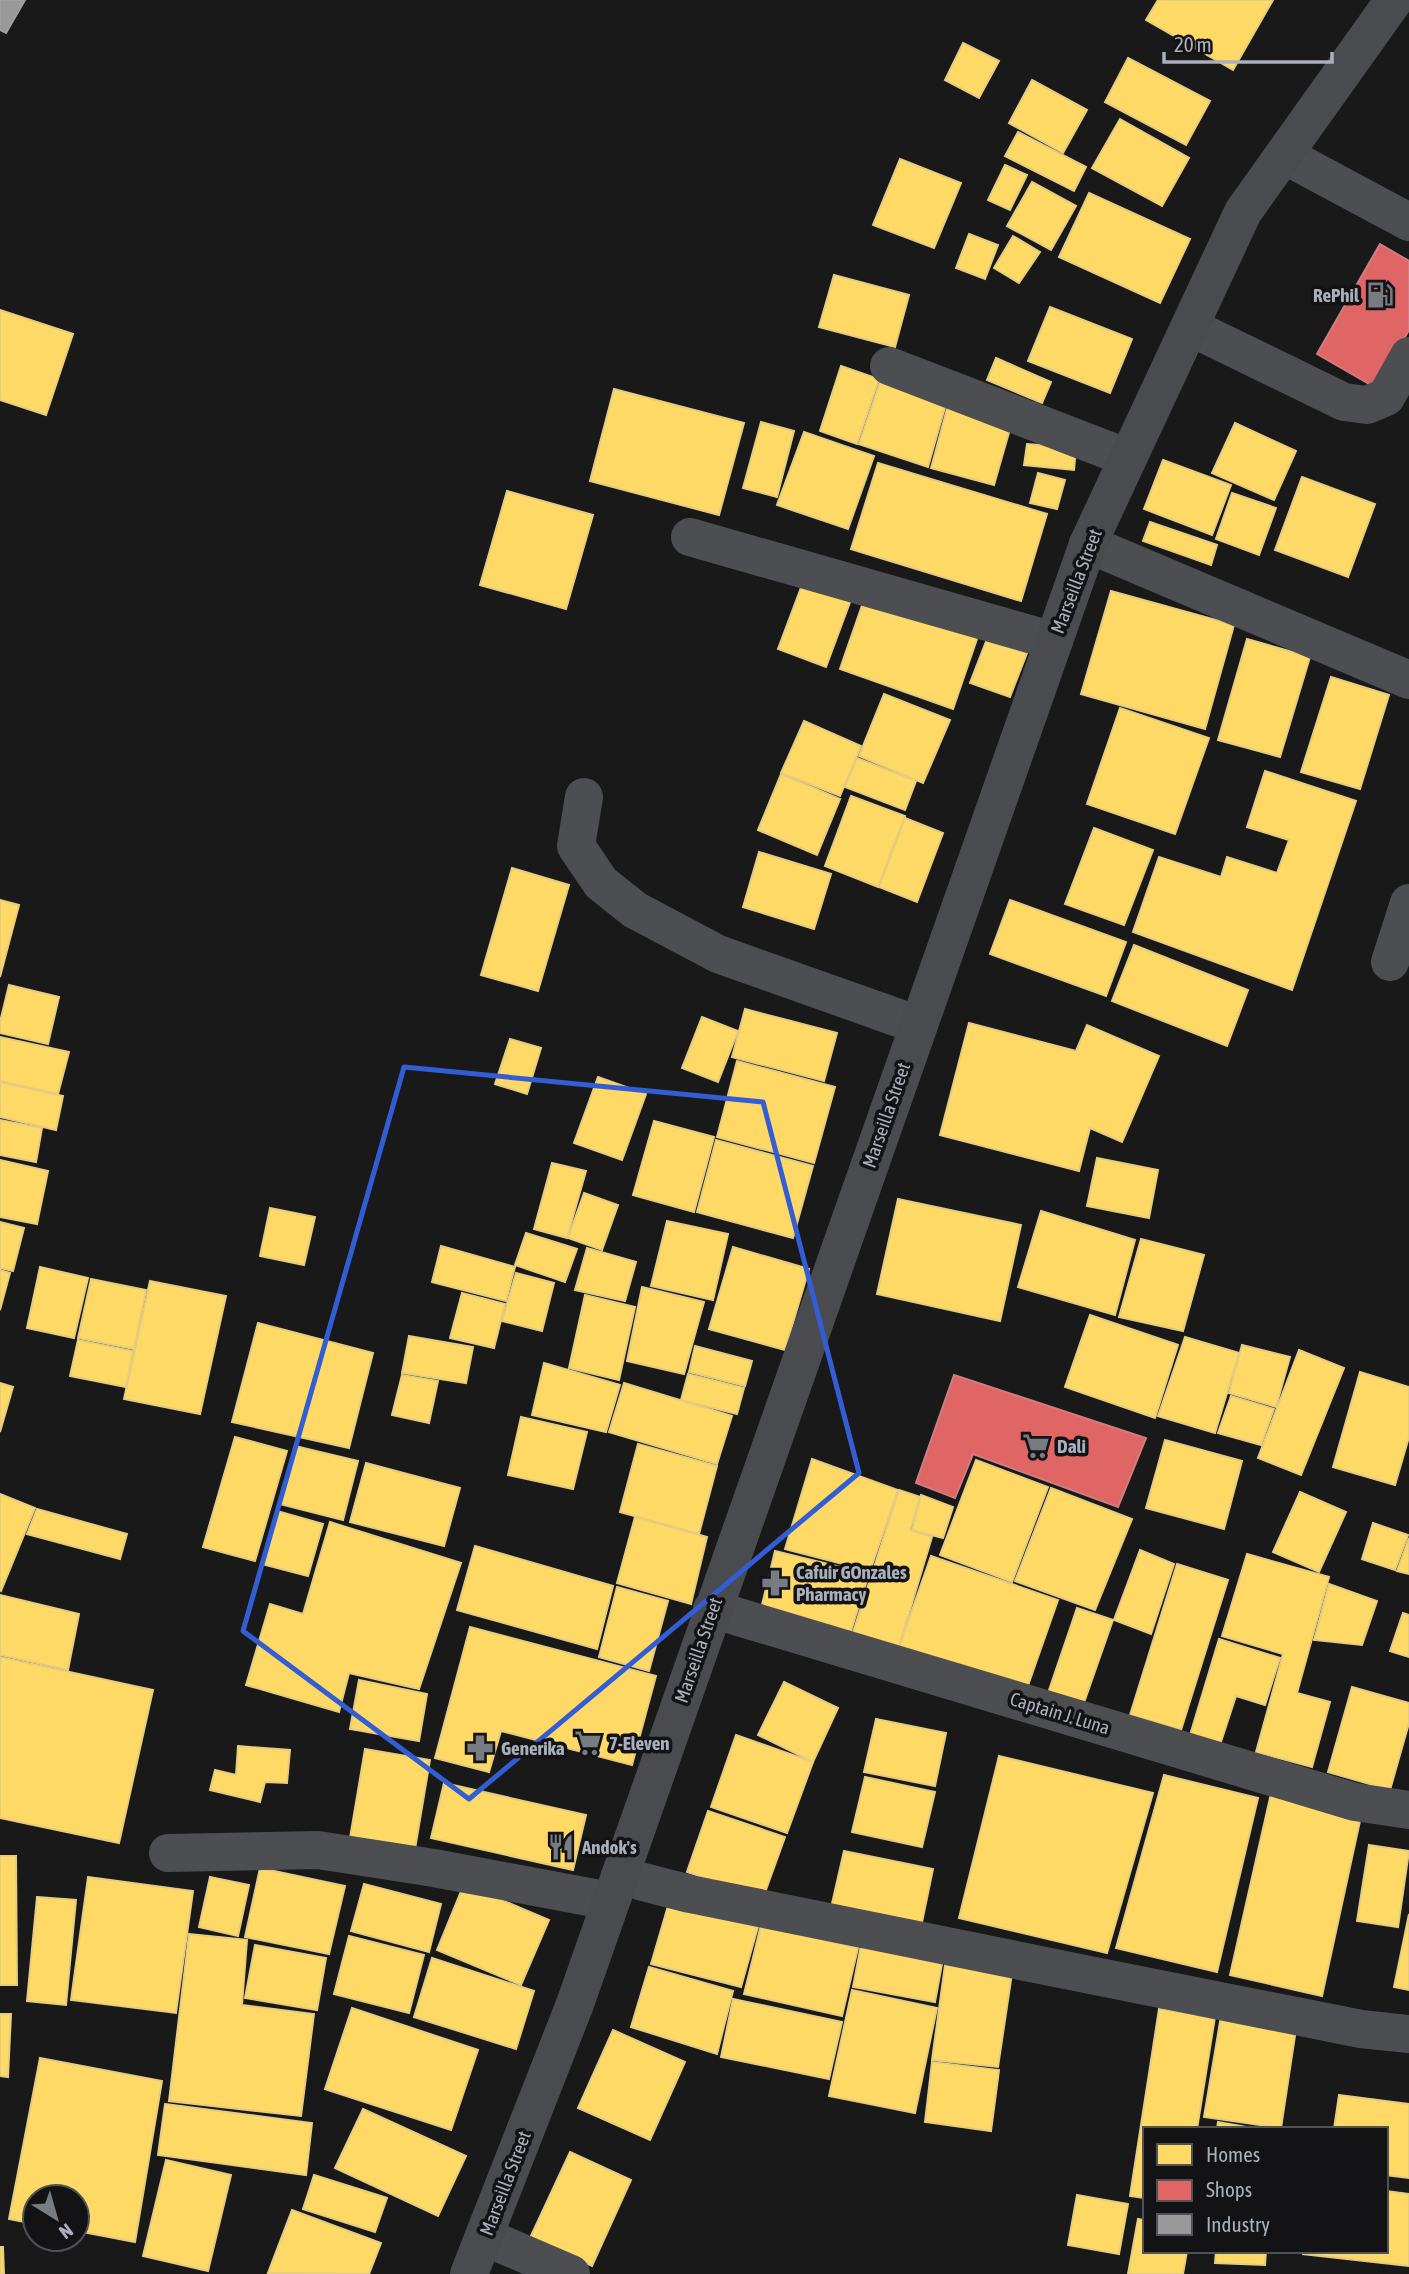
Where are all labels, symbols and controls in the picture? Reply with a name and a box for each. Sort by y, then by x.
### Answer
scale bar [1164,21,1332,65]
text: 20 m [1174,32,1212,56]
fuel station icon: RePhil [1365,280,1395,310]
place label: RePhil [1313,284,1360,306]
street label: Marseilla Street [1046,526,1106,636]
street label: Marseilla Street [858,1059,914,1171]
supermarket icon: Dali [1021,1431,1051,1461]
place label: Dali [1057,1435,1086,1457]
place label: Cafuir GOnzales Pharmacy [796,1561,907,1605]
pharmacy icon: Cafuir GOnzales Pharmacy [760,1568,790,1598]
street label: Marseilla Street [670,1594,726,1706]
street label: Captain J. Luna [1007,1687,1113,1739]
supermarket icon: 7-Eleven [573,1728,603,1758]
place label: 7-Eleven [609,1732,670,1754]
pharmacy icon: Generika [465,1733,495,1763]
place label: Generika [501,1737,565,1759]
restaurant icon: Andok's [546,1832,576,1862]
place label: Andok's [581,1836,637,1858]
legend [1143,2127,1388,2253]
street label: Marseilla Street [475,2128,535,2238]
text: Homes [1206,2142,1260,2166]
text: Shops [1206,2177,1252,2201]
north arrow [21,2183,91,2253]
text: Industry [1206,2212,1270,2236]
text: N [55,2219,77,2244]

